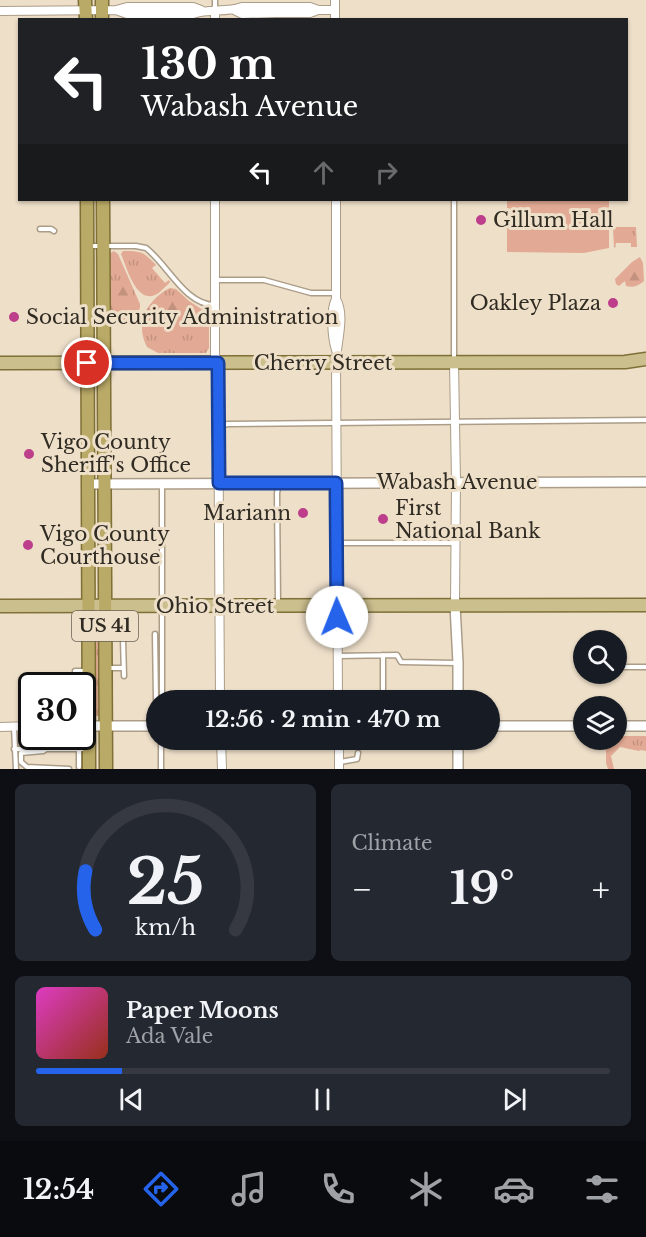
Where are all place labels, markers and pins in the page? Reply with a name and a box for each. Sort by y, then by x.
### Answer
place label: Gillum Hall [493,208,613,232]
marker: Gillum Hall [474,213,488,227]
place label: Oakley Plaza [470,291,602,315]
marker: Oakley Plaza [606,296,620,310]
place label: Social Security Administration [26,305,339,329]
marker: Social Security Administration [7,310,21,324]
pin [61,337,112,388]
place label: Vigo County Sheriff's Office [40,430,191,477]
marker: Vigo County Sheriff's Office [22,447,36,461]
place label: First National Bank [395,496,541,543]
place label: Mariann [203,501,291,525]
marker: Mariann [296,506,310,520]
marker: First National Bank [376,512,390,526]
place label: Vigo County Courthouse [39,522,170,569]
marker: Vigo County Courthouse [21,538,35,552]

